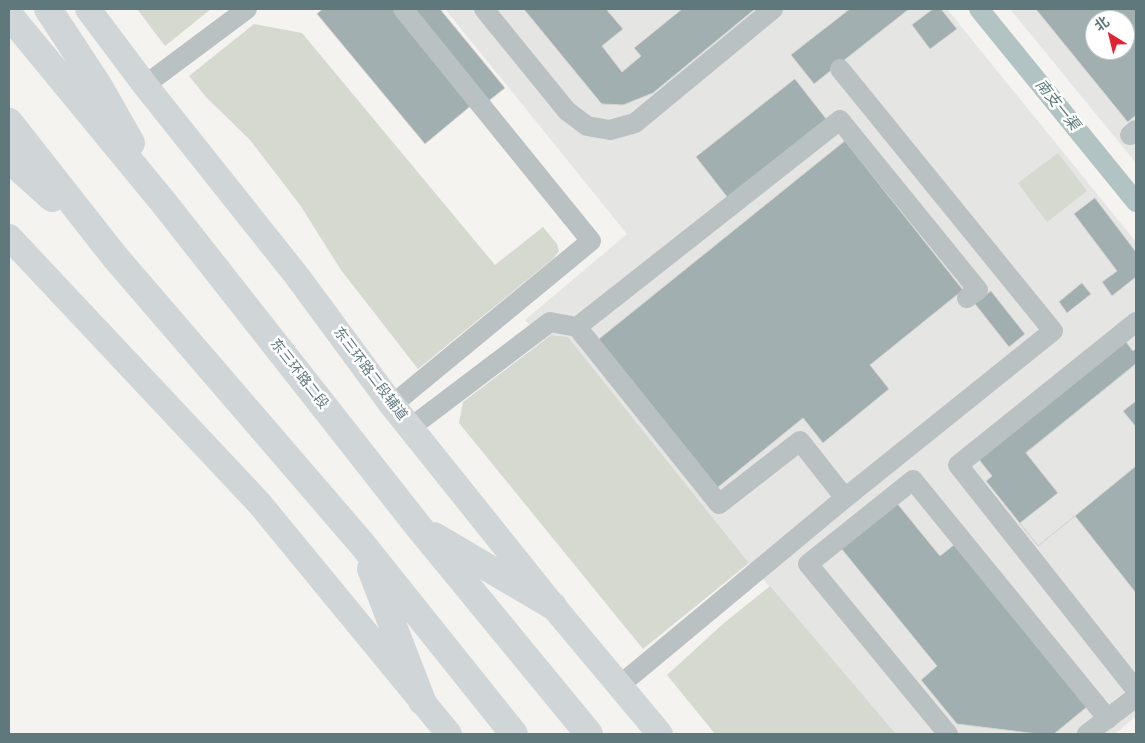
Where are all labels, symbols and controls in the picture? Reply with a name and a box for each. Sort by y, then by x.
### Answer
north arrow [1085,10,1135,60]
text: 北 [1091,13,1112,34]
water label: 南支一渠 [1031,76,1083,134]
street label: 东三环路二段辅道 [330,324,410,424]
street label: 东三环路二段 [267,336,331,412]

